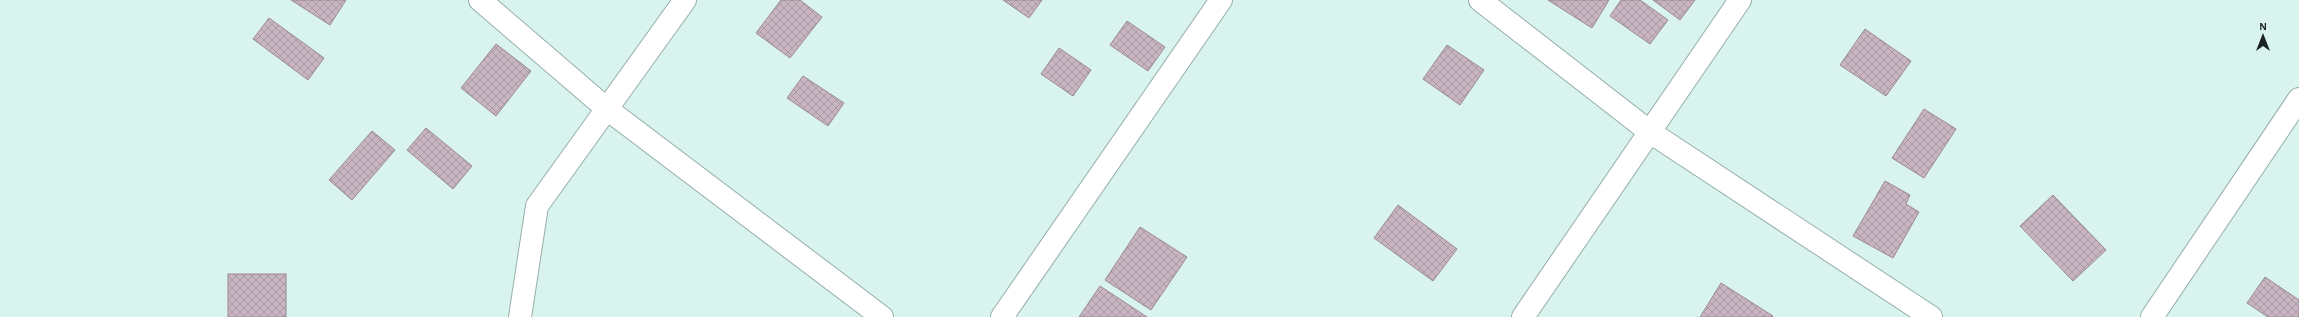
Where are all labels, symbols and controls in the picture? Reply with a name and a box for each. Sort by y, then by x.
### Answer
north arrow [2243,16,2283,56]
text: N [2259,21,2267,32]

